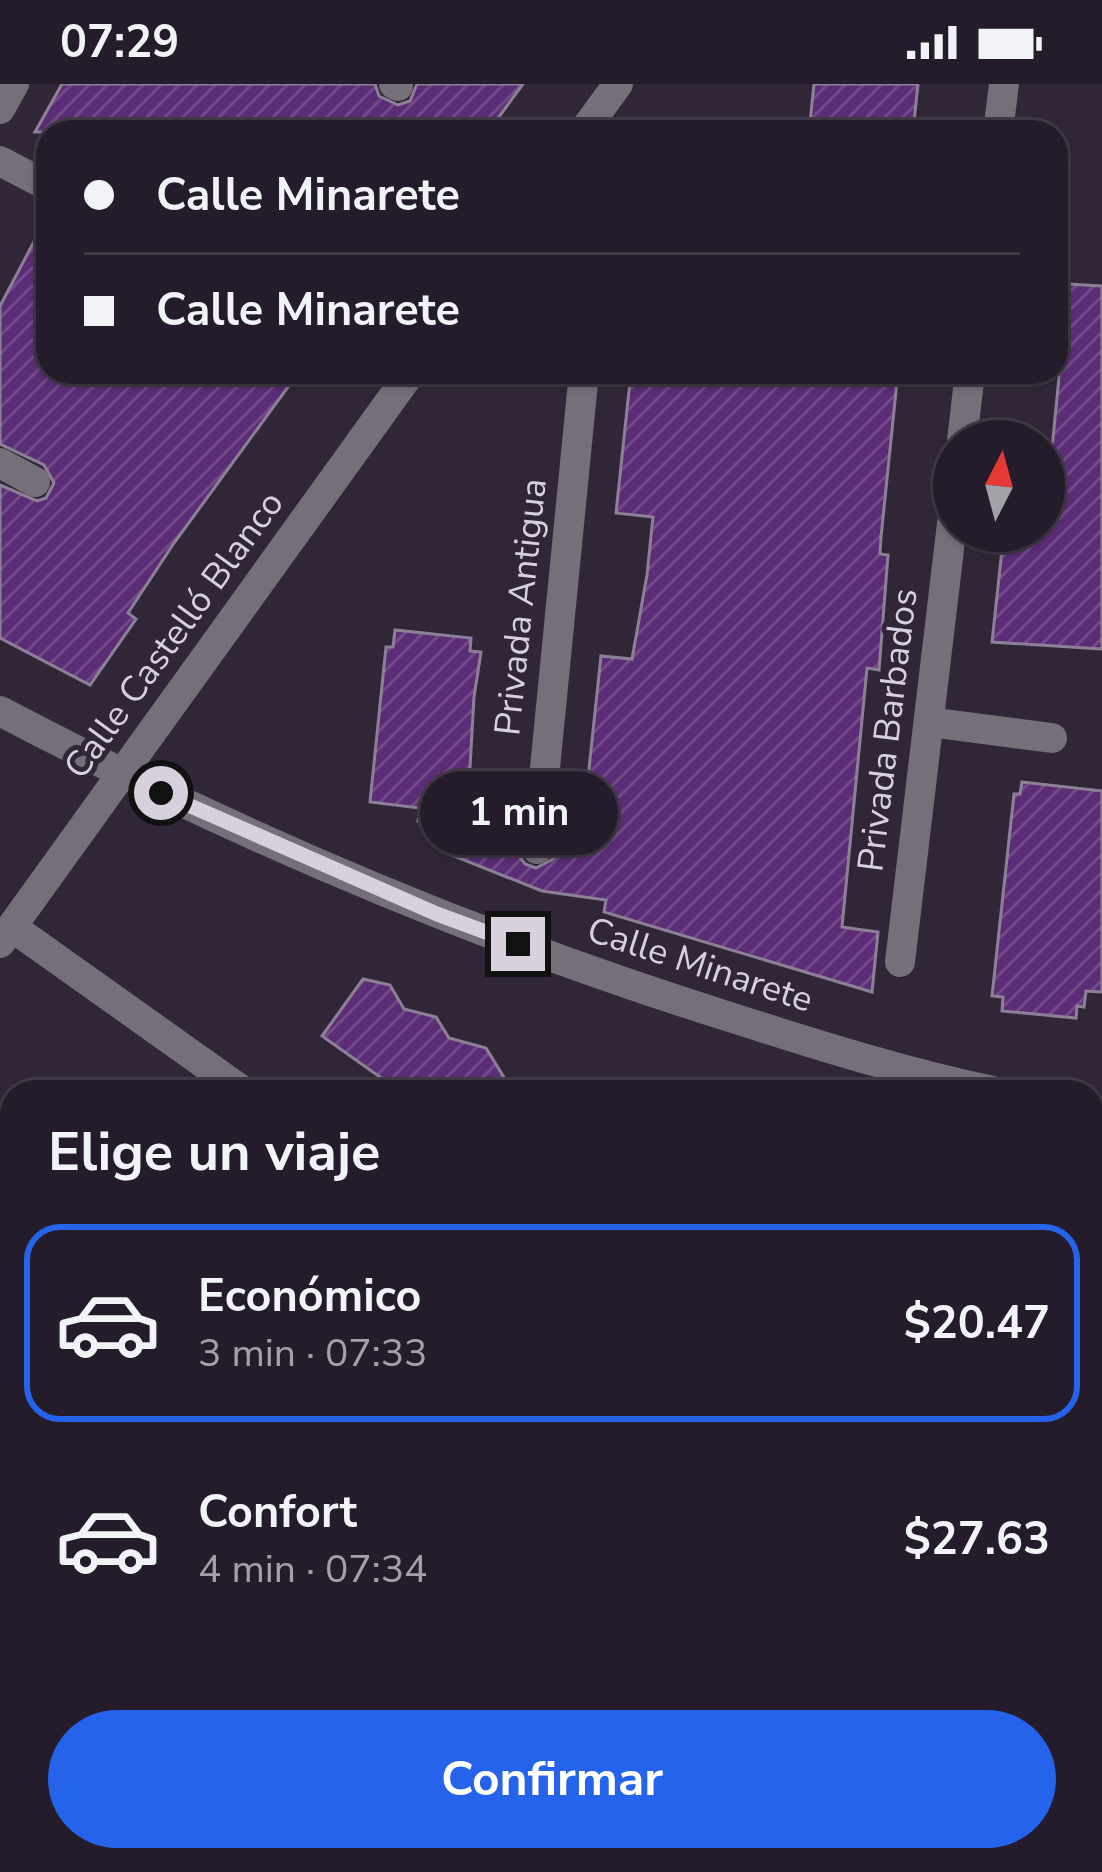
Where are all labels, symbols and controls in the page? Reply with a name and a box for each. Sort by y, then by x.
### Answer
text: 07:29 [60,12,179,73]
text: Calle Minarete [156,165,460,226]
text: Calle Minarete [156,280,460,341]
north arrow [933,420,1065,552]
map controls [933,420,1065,552]
street label: Privada Antigua [483,476,559,738]
street label: Calle Castelló Blanco [53,481,295,789]
street label: Privada Barbados [846,586,930,874]
route start [134,766,188,820]
callout: 1 min [419,770,617,854]
text: 1 min [469,786,569,839]
street label: Calle Minarete [581,906,819,1024]
route end [491,917,545,971]
text: Elige un viaje [48,1115,380,1189]
text: Económico [198,1266,421,1327]
icon: car [54,1269,162,1377]
text: $20.47 [904,1293,1050,1354]
text: 3 min · 07:33 [198,1327,427,1380]
text: Confort [198,1482,357,1543]
icon: car [54,1485,162,1593]
text: $27.63 [904,1509,1050,1570]
text: 4 min · 07:34 [198,1543,427,1596]
button: Confirmar [48,1710,1056,1848]

